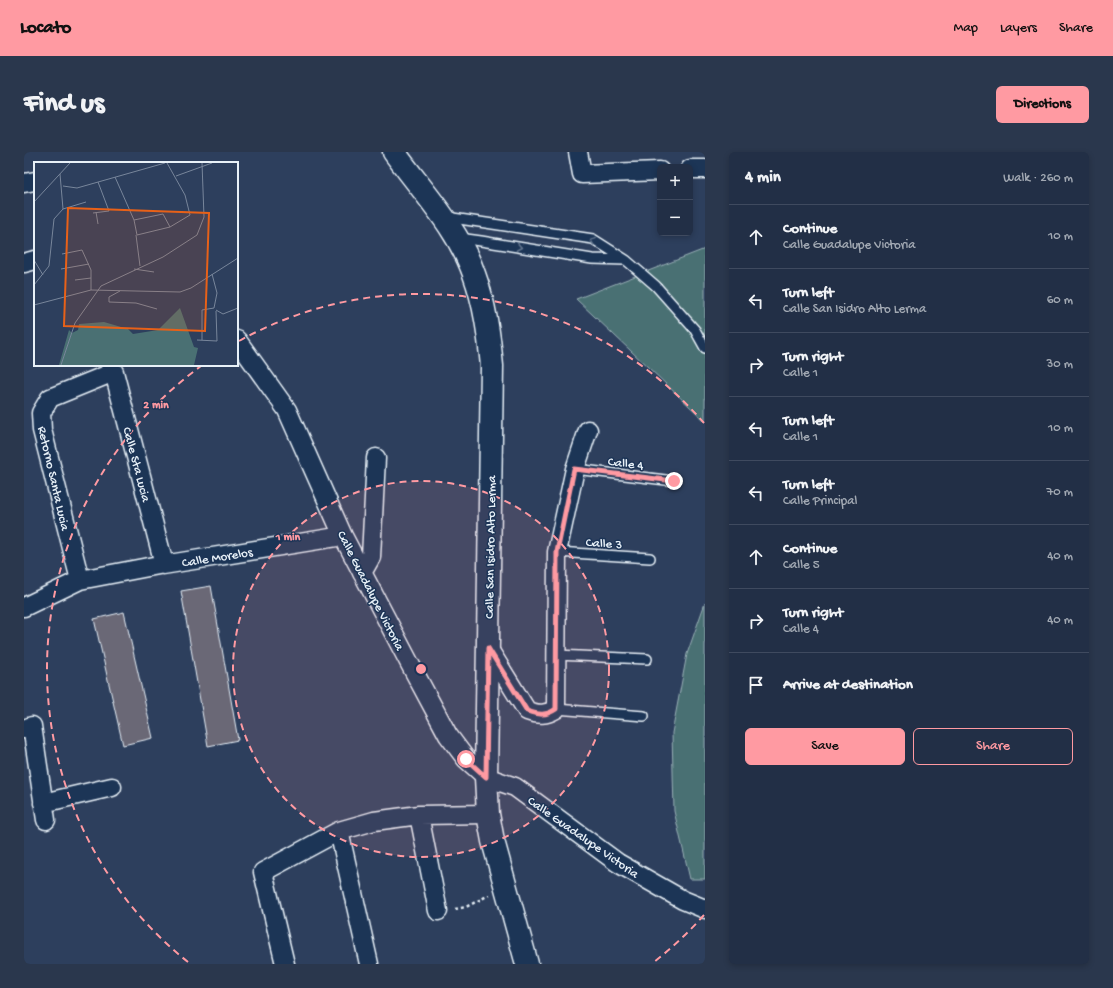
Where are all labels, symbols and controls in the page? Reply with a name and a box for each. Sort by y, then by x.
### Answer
text: Locato [20,17,71,40]
text: Map [954,20,978,37]
text: Layers [1000,20,1037,37]
text: Share [1059,20,1093,37]
button: Directions [996,86,1089,123]
text: Find us [24,88,104,121]
inset map [34,162,238,366]
map controls [657,164,693,236]
button: + [657,164,693,200]
text: 4 min [745,168,781,188]
text: Walk · 260 m [1003,171,1073,186]
button: − [657,200,693,236]
text: Continue [783,220,837,238]
icon: ahead [745,226,767,248]
text: 10 m [1048,229,1073,244]
one-way arrow [589,237,596,245]
text: Calle Guadalupe Victoria [783,238,915,253]
one-way arrow [516,242,522,251]
text: Turn left [783,284,834,302]
icon: left [745,290,767,312]
text: 60 m [1047,293,1073,308]
text: Calle San Isidro Alto Lerma [783,302,926,317]
text: Turn right [783,348,843,366]
icon: right [745,354,767,376]
text: 30 m [1047,357,1073,372]
text: Calle 1 [783,366,818,381]
text: 2 min [143,399,169,413]
text: Turn left [783,412,834,430]
icon: left [745,418,767,440]
text: 10 m [1048,421,1073,436]
street label: Retorno Santa Lucia [33,425,72,533]
street label: Calle Sta Lucia [118,426,153,504]
text: Calle 1 [783,430,818,445]
street label: Calle 4 [607,455,644,474]
route end [665,472,683,490]
street label: Calle San Isidro Alto Lerma [483,475,500,619]
text: Turn left [783,476,834,494]
icon: left [745,482,767,504]
text: 70 m [1047,485,1073,500]
text: Calle Principal [783,494,857,509]
street label: Calle Guadalupe Victoria [333,529,407,654]
text: 1 min [275,531,301,545]
street label: Calle 3 [585,536,623,553]
text: Continue [783,540,837,558]
street label: Calle Morelos [181,545,255,571]
icon: ahead [745,546,767,568]
text: 40 m [1047,549,1073,564]
text: Calle 5 [783,558,820,573]
text: Turn right [783,604,843,622]
icon: right [745,610,767,632]
text: 40 m [1047,613,1073,628]
text: Calle 4 [783,622,819,637]
centre of rings [414,662,428,676]
icon: arrive [745,674,767,696]
text: Arrive at destination [783,676,913,694]
button: Save [745,728,905,765]
button: Share [913,728,1073,765]
route start [457,750,475,768]
street label: Calle Guadalupe Victoria [524,794,642,883]

